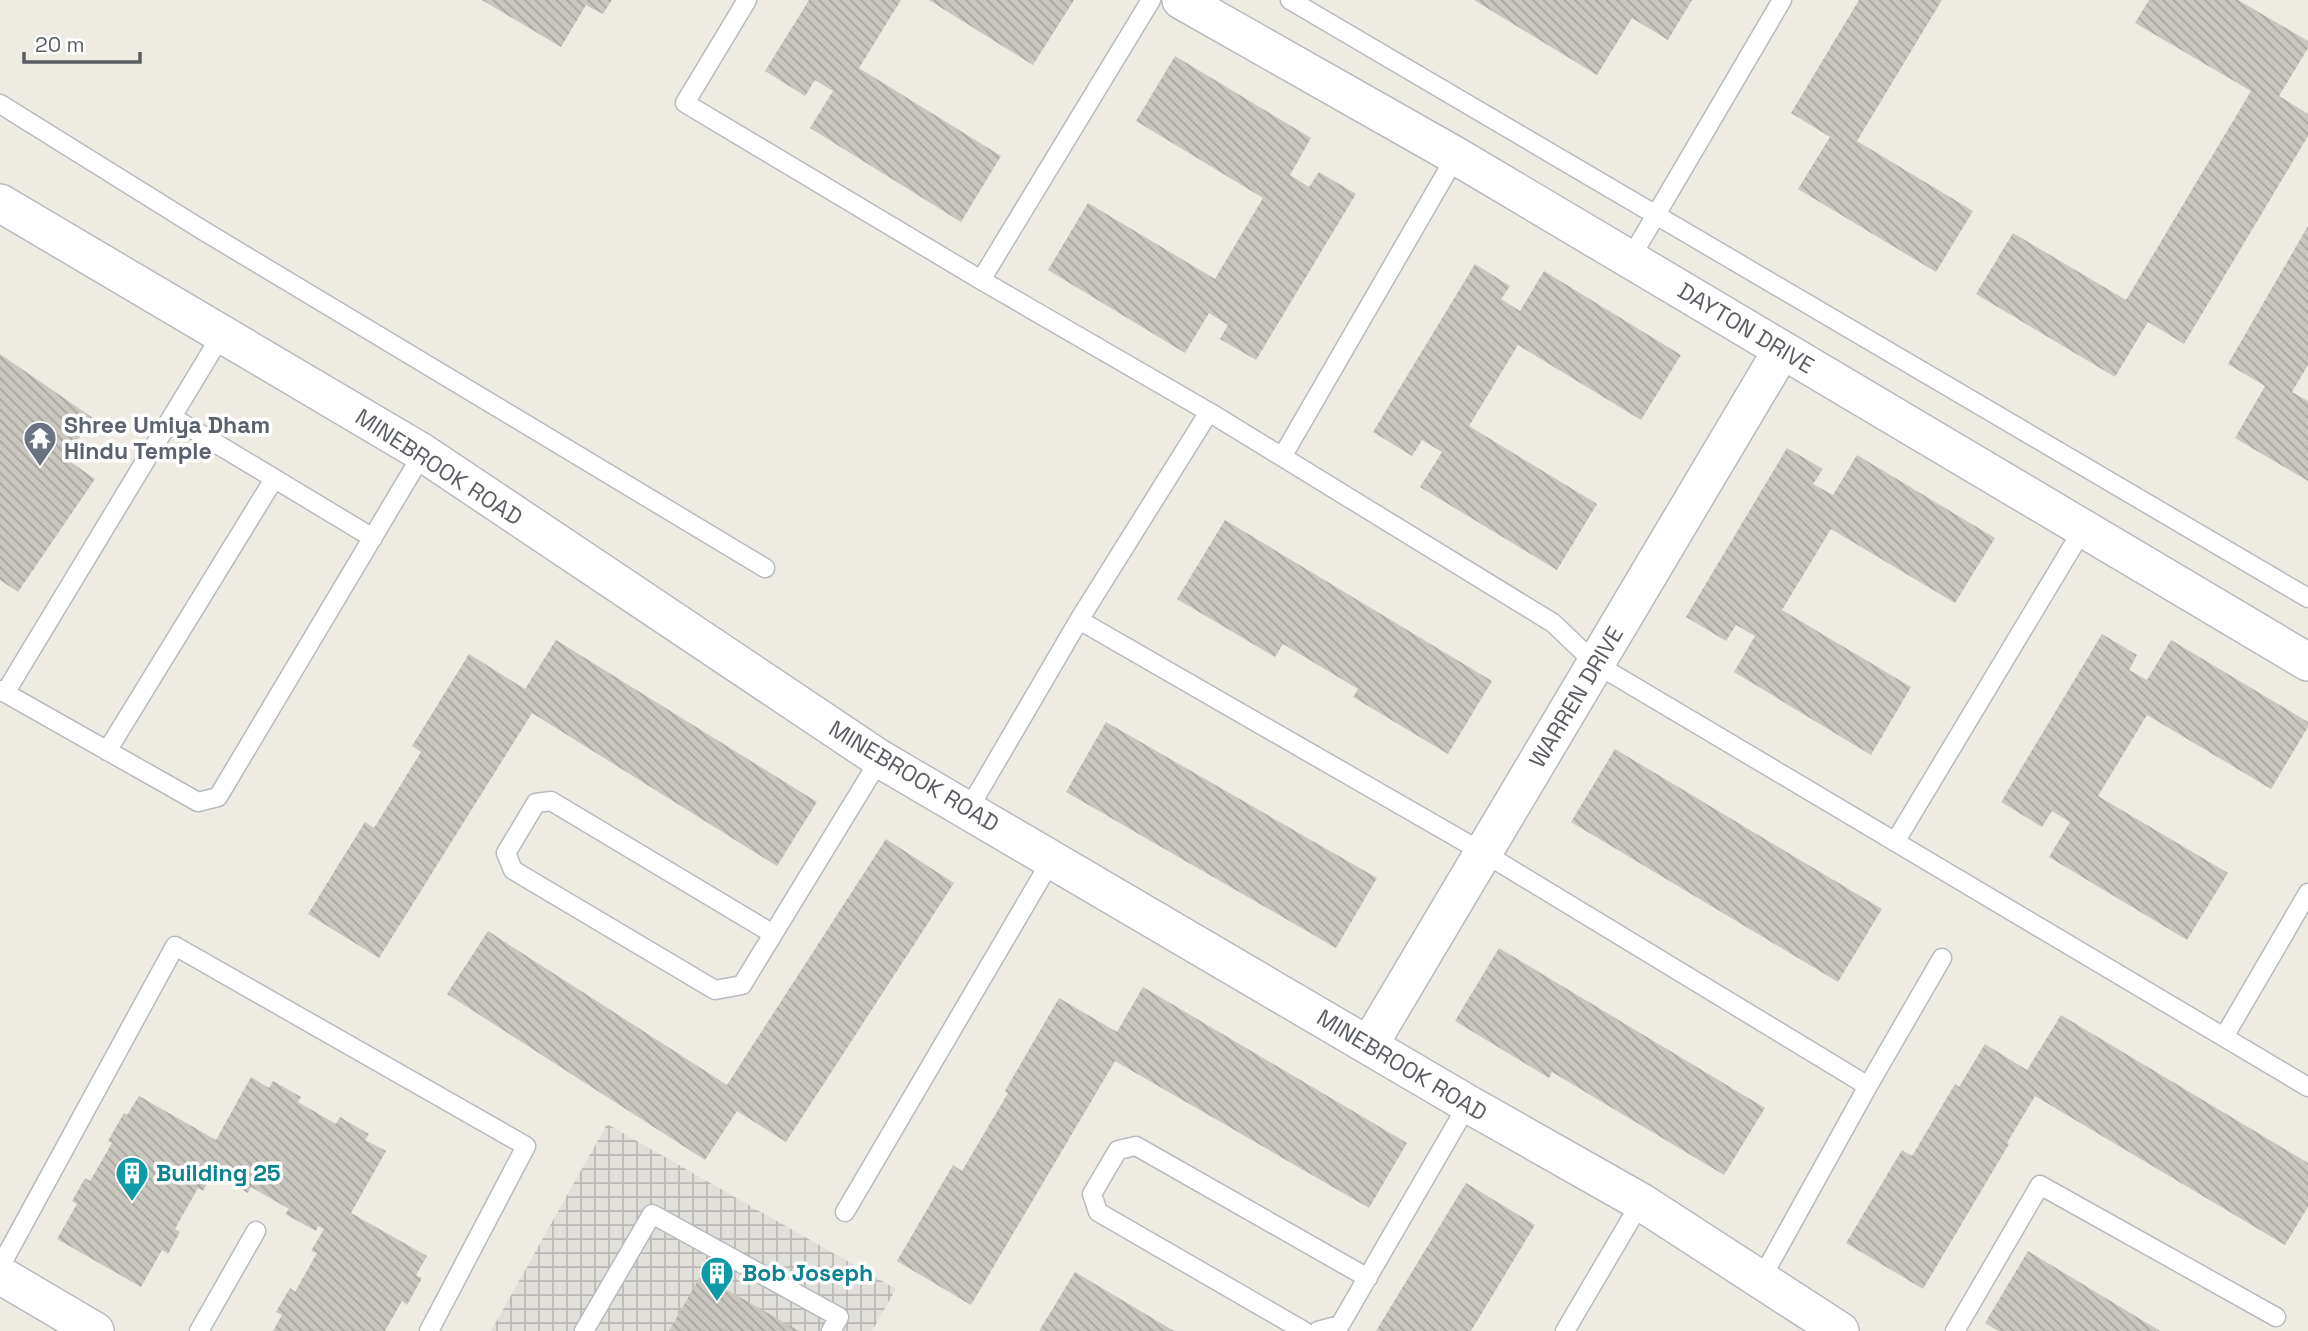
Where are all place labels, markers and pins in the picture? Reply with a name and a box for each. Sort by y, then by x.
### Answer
place label: Shree Umiya Dham Hindu Temple [64,410,270,466]
temple icon: Shree Umiya Dham Hindu Temple [21,419,59,468]
building icon: Building 25 [113,1154,151,1203]
place label: Building 25 [156,1158,281,1188]
building icon: Bob Joseph [698,1254,736,1303]
place label: Bob Joseph [742,1258,873,1288]

